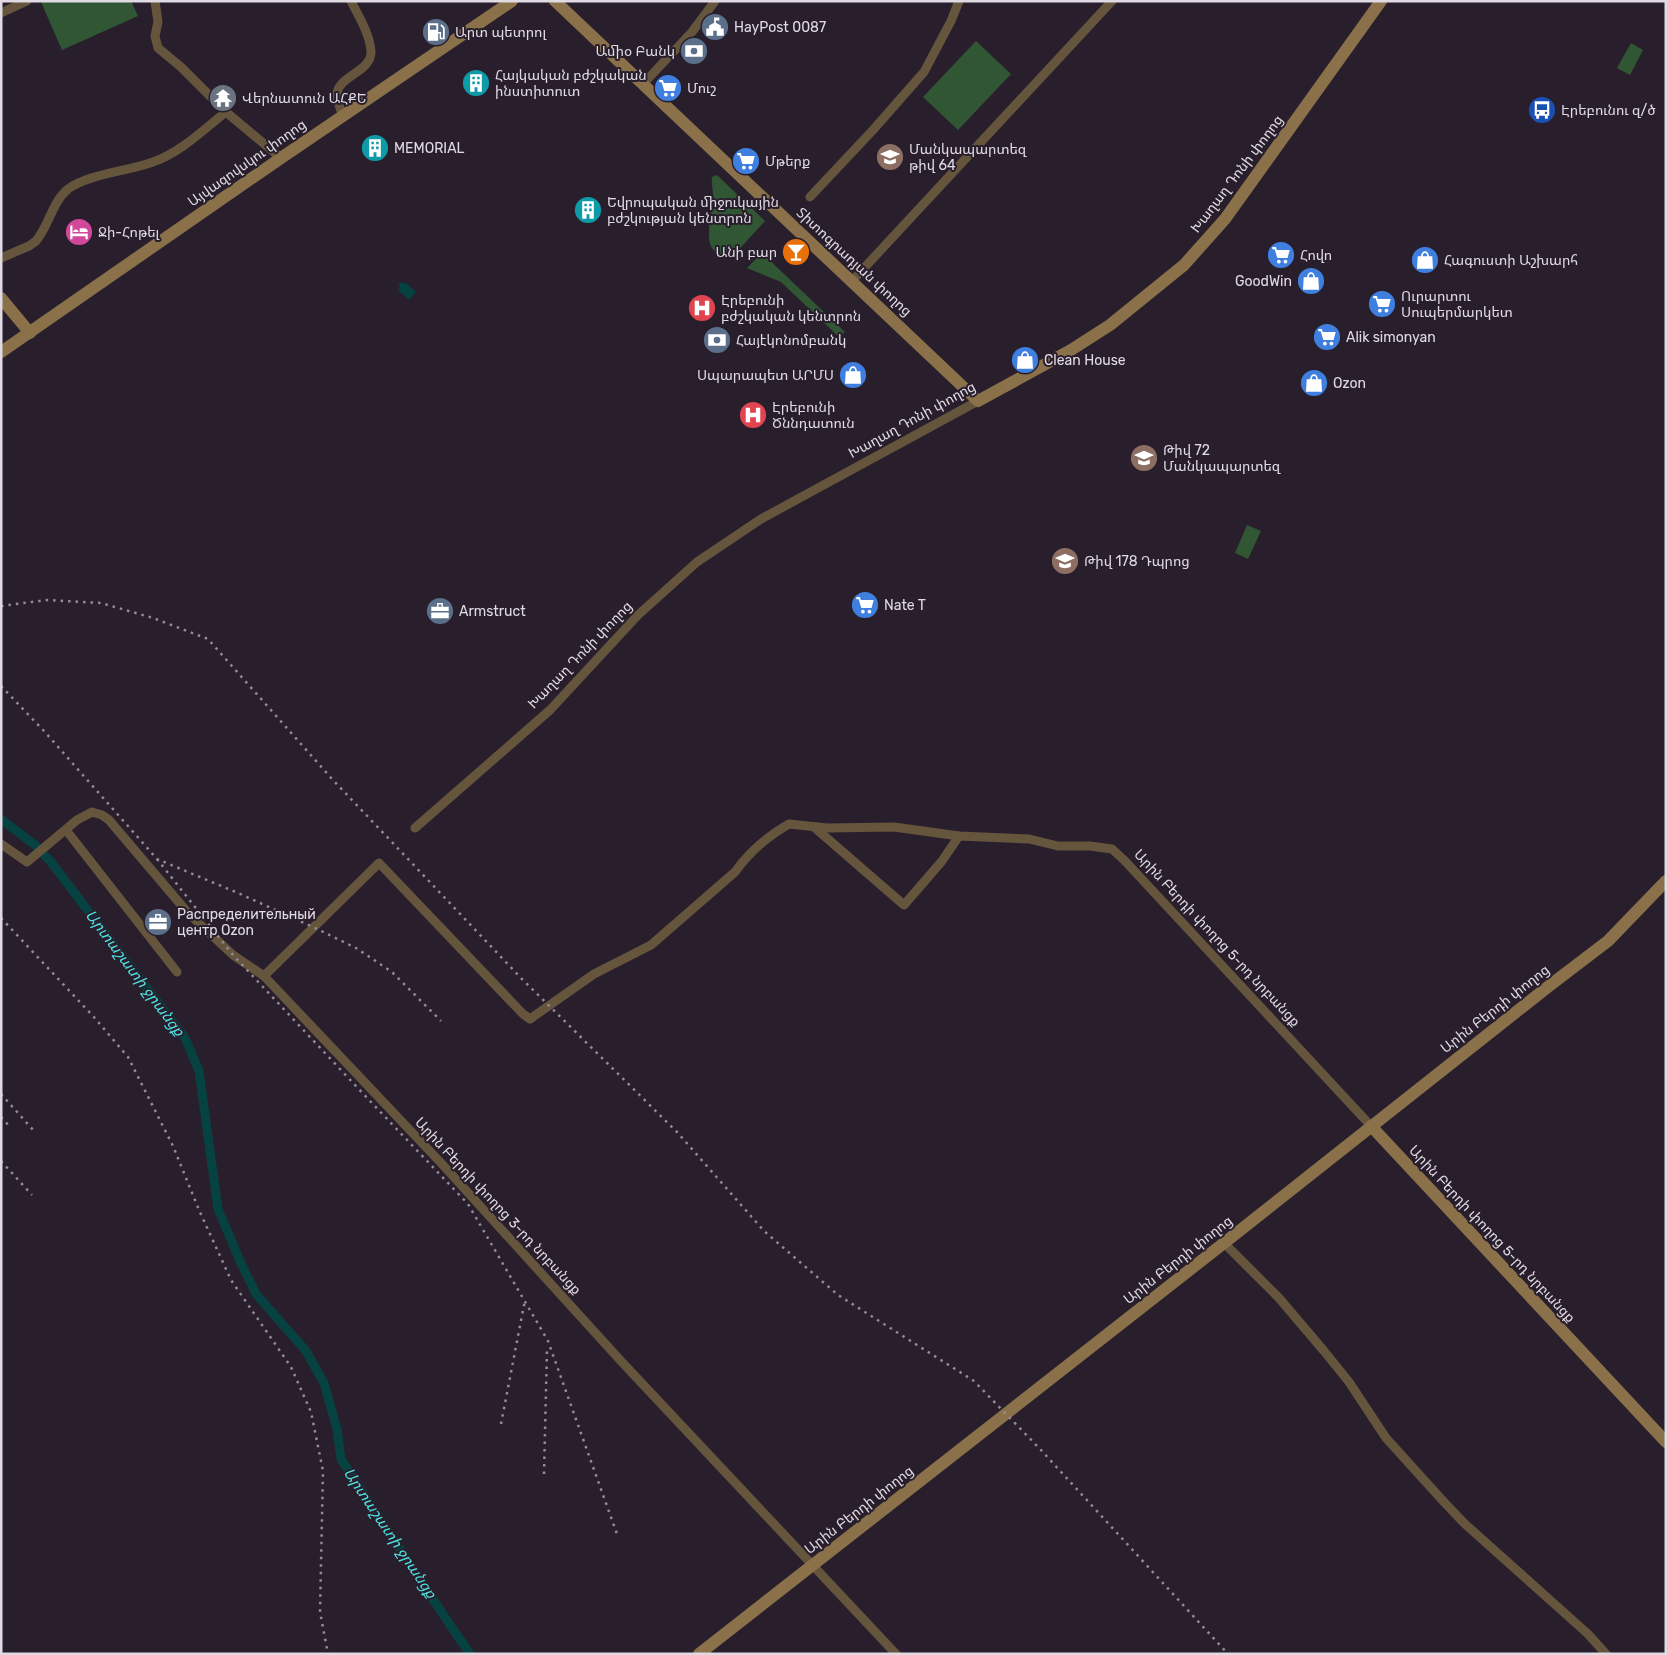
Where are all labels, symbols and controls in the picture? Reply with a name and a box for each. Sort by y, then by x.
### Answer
public building icon: HayPost 0087 [700,12,730,42]
fuel station icon: Արտ պետրոլ [421,17,451,47]
place label: HayPost 0087 [734,19,826,36]
place label: Արտ պետրոլ [455,24,546,41]
bank icon: Ամիօ Բանկ [679,36,709,66]
place label: Ամիօ Բանկ [595,43,675,60]
place label: Հայկական բժշկական ինստիտուտ [495,67,647,100]
building icon: Հայկական բժշկական ինստիտուտ [461,68,491,98]
supermarket icon: Մուշ [653,73,683,103]
place label: Մուշ [687,80,716,97]
temple icon: Վերնատուն ԱՀՔԵ [208,83,238,113]
place label: Վերնատուն ԱՀՔԵ [242,90,366,107]
bus stop icon: Էրեբունու զ/ծ [1527,95,1557,125]
place label: Էրեբունու զ/ծ [1561,102,1656,119]
street label: Խաղաղ Դոնի փողոց [1187,112,1287,236]
street label: Այվազովսկու փողոց [185,116,309,210]
building icon: MEMORIAL [360,133,390,163]
place label: MEMORIAL [394,140,465,157]
place label: Մանկապարտեզ թիվ 64 [909,141,1027,174]
school or university icon: Մանկապարտեզ թիվ 64 [875,142,905,172]
supermarket icon: Մթերք [731,146,761,176]
place label: Մթերք [765,153,810,170]
place label: Եվրոպական միջուկային բժշկության կենտրոն [607,194,779,227]
building icon: Եվրոպական միջուկային բժշկության կենտրոն [573,195,603,225]
street label: Տիտոգրադյան փողոց [793,204,915,320]
hotel icon: Ջի-Հոթել [64,217,94,247]
place label: Ջի-Հոթել [98,224,160,241]
bar icon: Անի բար [781,237,811,267]
supermarket icon: Հովո [1266,240,1296,270]
place label: Անի բար [716,244,777,261]
shop icon: Հագուստի Աշխարհ [1410,245,1440,275]
place label: Հովո [1300,247,1332,264]
place label: Հագուստի Աշխարհ [1444,252,1578,269]
shop icon: GoodWin [1296,266,1326,296]
place label: GoodWin [1235,273,1292,290]
place label: Ուրարտու Սուպերմարկետ [1401,288,1513,321]
supermarket icon: Ուրարտու Սուպերմարկետ [1367,289,1397,319]
place label: Էրեբունի բժշկական կենտրոն [721,292,861,325]
hospital icon: Էրեբունի բժշկական կենտրոն [687,293,717,323]
supermarket icon: Alik simonyan [1312,322,1342,352]
bank icon: Հայէկոնոմբանկ [702,325,732,355]
place label: Alik simonyan [1346,329,1436,346]
place label: Հայէկոնոմբանկ [736,332,846,349]
shop icon: Clean House [1010,345,1040,375]
place label: Clean House [1044,352,1126,369]
shop icon: Սպարապետ ԱՐՄՍ [838,360,868,390]
place label: Սպարապետ ԱՐՄՍ [697,367,834,384]
shop icon: Ozon [1299,368,1329,398]
place label: Ozon [1333,375,1366,392]
street label: Խաղաղ Դոնի փողոց [845,378,979,462]
place label: Էրեբունի Ծննդատուն [772,399,855,432]
hospital icon: Էրեբունի Ծննդատուն [738,400,768,430]
place label: Թիվ 72 Մանկապարտեզ [1163,442,1281,475]
school or university icon: Թիվ 72 Մանկապարտեզ [1129,443,1159,473]
school or university icon: Թիվ 178 Դպրոց [1050,546,1080,576]
place label: Թիվ 178 Դպրոց [1084,553,1190,570]
supermarket icon: Nate T [850,590,880,620]
office icon: Armstruct [425,596,455,626]
place label: Nate T [884,597,926,614]
street label: Խաղաղ Դոնի փողոց [524,598,636,712]
place label: Armstruct [459,603,526,620]
street label: Արին Բերդի փողոց 5-րդ նրբանցք [1130,846,1304,1030]
water label: Արտաշատի ջրանցք [82,906,189,1040]
place label: Распределительный центр Ozon [177,906,316,939]
office icon: Распределительный центр Ozon [143,907,173,937]
street label: Արին Բերդի փողոց [1437,961,1553,1057]
street label: Արին Բերդի փողոց 3-րդ նրբանցք [411,1114,585,1298]
street label: Արին Բերդի փողոց 5-րդ նրբանցք [1405,1142,1579,1326]
street label: Արին Բերդի փողոց [1120,1212,1236,1308]
street label: Արին Բերդի փողոց [801,1462,917,1558]
water label: Արտաշատի ջրանցք [340,1464,441,1602]

